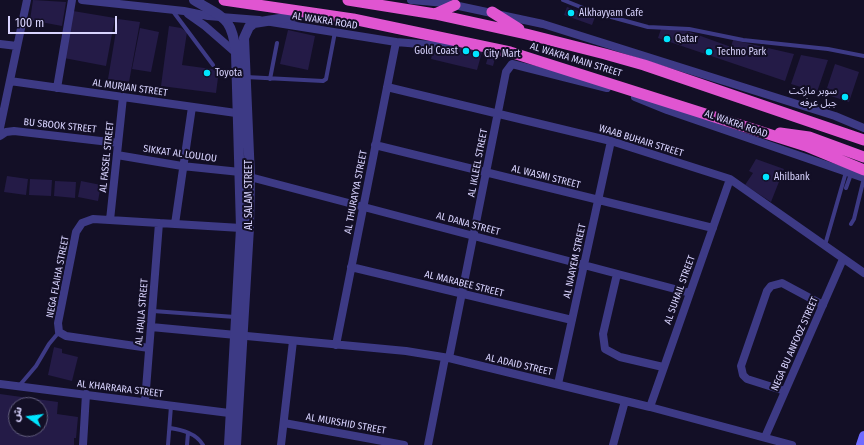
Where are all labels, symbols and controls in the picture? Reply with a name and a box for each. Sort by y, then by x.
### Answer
place label: Alkhayyam Cafe [579,7,643,19]
scale bar [10,8,119,34]
marker: Alkhayyam Cafe [566,8,576,18]
street label: AL WAKRA ROAD [292,10,358,32]
text: 100 m [15,16,44,30]
place label: Qatar [675,33,698,45]
marker: Qatar [662,34,672,44]
street label: AL WAKRA MAIN STREET [529,40,623,80]
place label: Gold Coast [414,45,458,57]
marker: Gold Coast [461,46,471,56]
place label: Techno Park [717,46,766,58]
marker: Techno Park [704,47,714,57]
place label: City Mart [484,48,520,60]
marker: City Mart [471,49,481,59]
place label: Toyota [215,67,242,79]
marker: Toyota [202,68,212,78]
street label: AL MURJAN STREET [92,77,168,99]
place label: سوبر ماركت جبل عرفه [789,85,837,108]
marker: سوبر ماركت جبل عرفه [840,92,850,102]
street label: AL WAKRA ROAD [703,108,769,140]
street label: BU SBOOK STREET [23,116,97,136]
street label: AL FASSEL STREET [97,121,117,193]
street label: WAAB BUHAIR STREET [597,122,685,160]
street label: AL IKLEEL STREET [465,128,491,198]
street label: SIKKAT AL LOULOU [142,143,218,165]
street label: AL THURAYYA STREET [342,149,370,235]
street label: AL SALAM STREET [243,160,255,230]
street label: AL WASMI STREET [510,163,582,191]
place label: Ahilbank [774,171,810,183]
marker: Ahilbank [761,172,771,182]
street label: AL DANA STREET [435,210,501,238]
street label: AL NAAYEM STREET [561,223,589,299]
street label: NEGA FLAIHA STREET [44,235,72,319]
street label: AL SUHAIL STREET [662,254,698,326]
street label: AL MARABEE STREET [423,268,505,300]
street label: AL HAJLA STREET [133,278,151,346]
street label: NEGA BU ANFOOZ STREET [769,295,821,393]
street label: AL ADAID STREET [485,352,553,378]
street label: AL KHARRARA STREET [76,378,164,400]
north arrow [8,397,48,437]
text: ش [9,405,25,423]
street label: AL MURSHID STREET [305,411,387,437]

